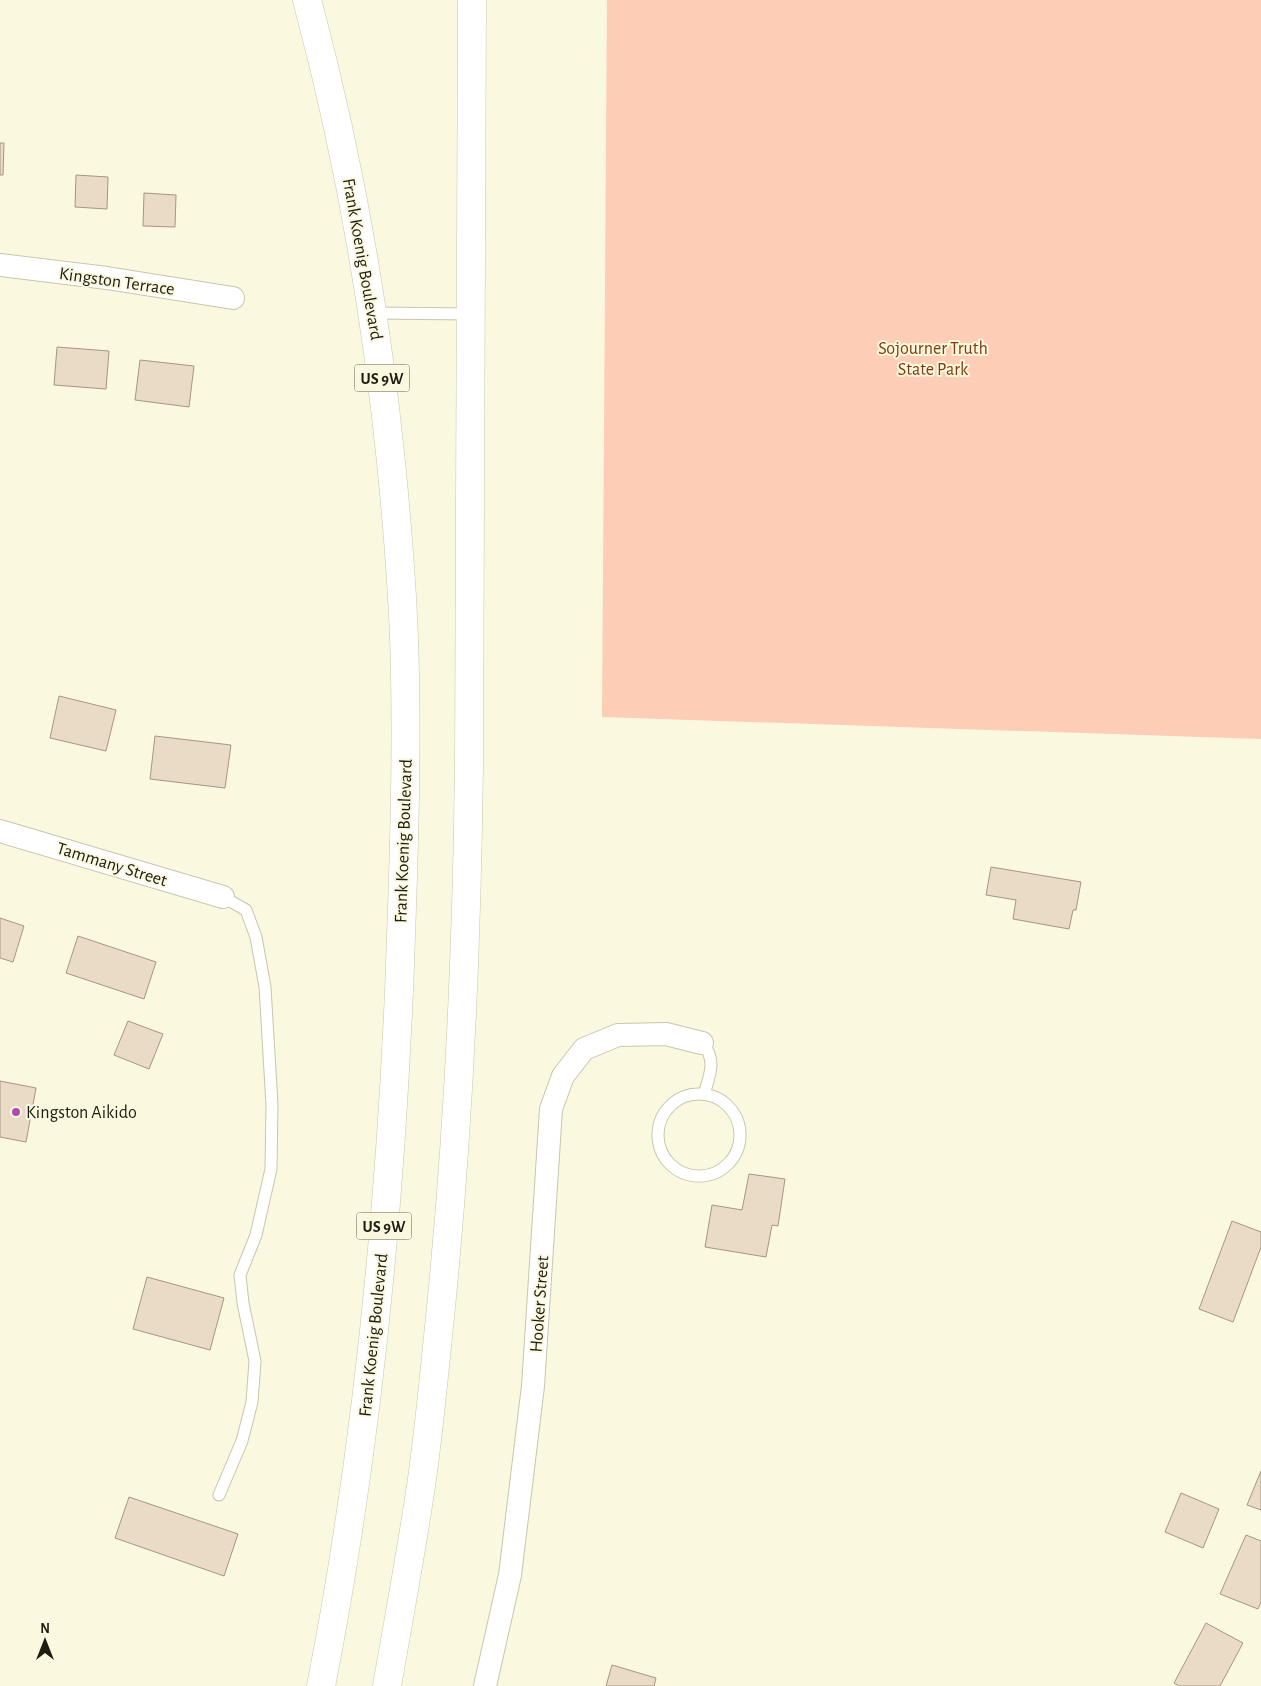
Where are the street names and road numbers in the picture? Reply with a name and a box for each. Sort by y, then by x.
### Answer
street label: Frank Koenig Boulevard [339,177,385,342]
street label: Kingston Terrace [58,265,176,299]
road number: US 9W [354,364,410,392]
street label: Frank Koenig Boulevard [392,759,416,923]
street label: Tammany Street [54,840,169,890]
road number: US 9W [356,1212,412,1240]
street label: Frank Koenig Boulevard [356,1253,392,1418]
street label: Hooker Street [528,1255,552,1353]

